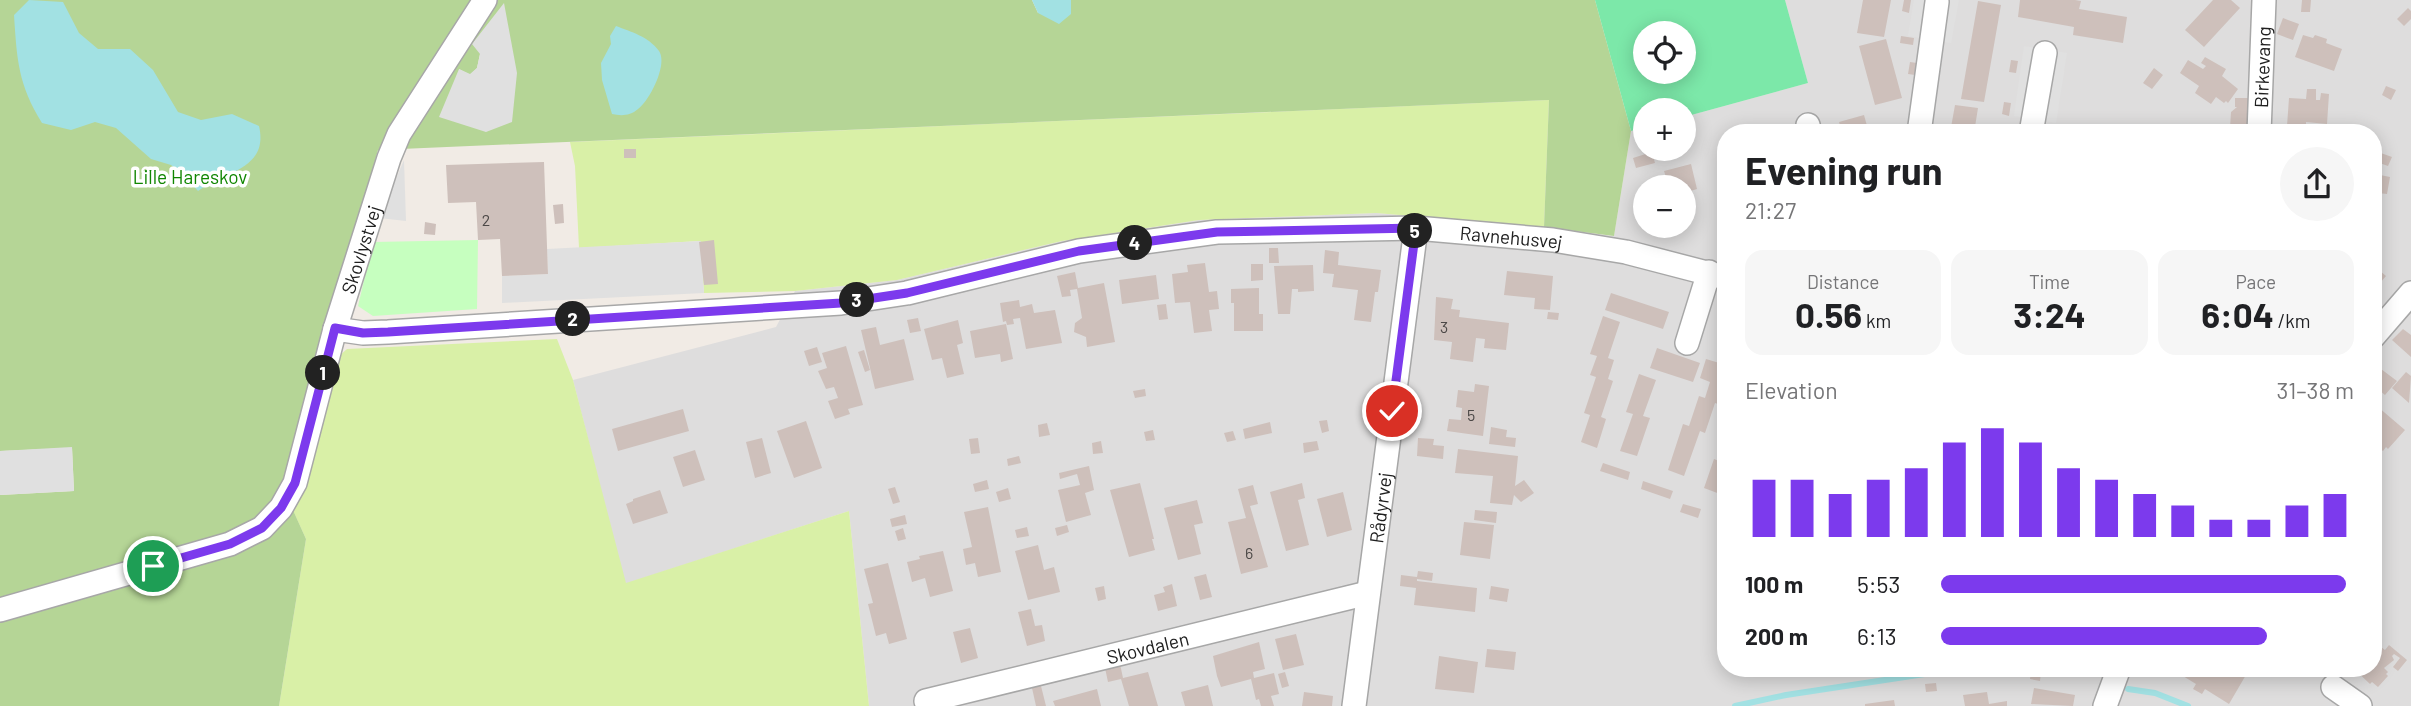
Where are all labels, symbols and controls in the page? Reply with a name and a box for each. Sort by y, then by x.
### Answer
map controls [1633,21,1696,238]
button: locate [1633,21,1696,84]
street label: Birkevang [2248,26,2275,108]
button: + [1633,98,1696,161]
text: Evening run [1745,147,1943,193]
button: share [2280,147,2354,221]
park label: Lille Hareskov [133,165,247,188]
button: − [1633,175,1696,238]
text: 21:27 [1745,196,1796,224]
street label: Skovlystvej [335,202,385,296]
house number: 2 [482,210,490,229]
pin: 5 [1398,214,1432,248]
text: 5 [1409,219,1420,242]
street label: Ravnehusvej [1459,220,1564,253]
pin: 4 [1118,226,1152,260]
text: 4 [1129,231,1140,254]
text: Distance [1807,270,1879,293]
text: Time [2029,270,2070,293]
text: Pace [2235,270,2276,293]
pin: 3 [840,282,874,318]
text: 3 [851,288,862,311]
text: 0.56 [1795,293,1862,335]
text: 3:24 [2013,293,2086,335]
text: 6:04 [2201,293,2274,335]
pin: 2 [556,302,590,336]
text: 2 [567,307,578,330]
text: km [1862,309,1891,332]
text: /km [2274,309,2310,332]
house number: 3 [1440,317,1448,336]
pin: 1 [306,356,340,390]
text: 1 [319,361,326,384]
text: Elevation [1745,376,1838,404]
text: 31–38 m [2276,376,2354,404]
pin [1362,381,1422,441]
icon: check [1373,392,1411,430]
house number: 5 [1467,405,1475,424]
street label: Rådyrvej [1364,471,1396,544]
pin [123,536,183,596]
house number: 6 [1245,543,1253,562]
icon: arrive [134,547,172,585]
text: 100 m [1745,570,1803,598]
text: 5:53 [1857,570,1900,598]
text: 200 m [1745,622,1808,650]
text: 6:13 [1857,622,1897,650]
street label: Skovdalen [1104,626,1191,668]

